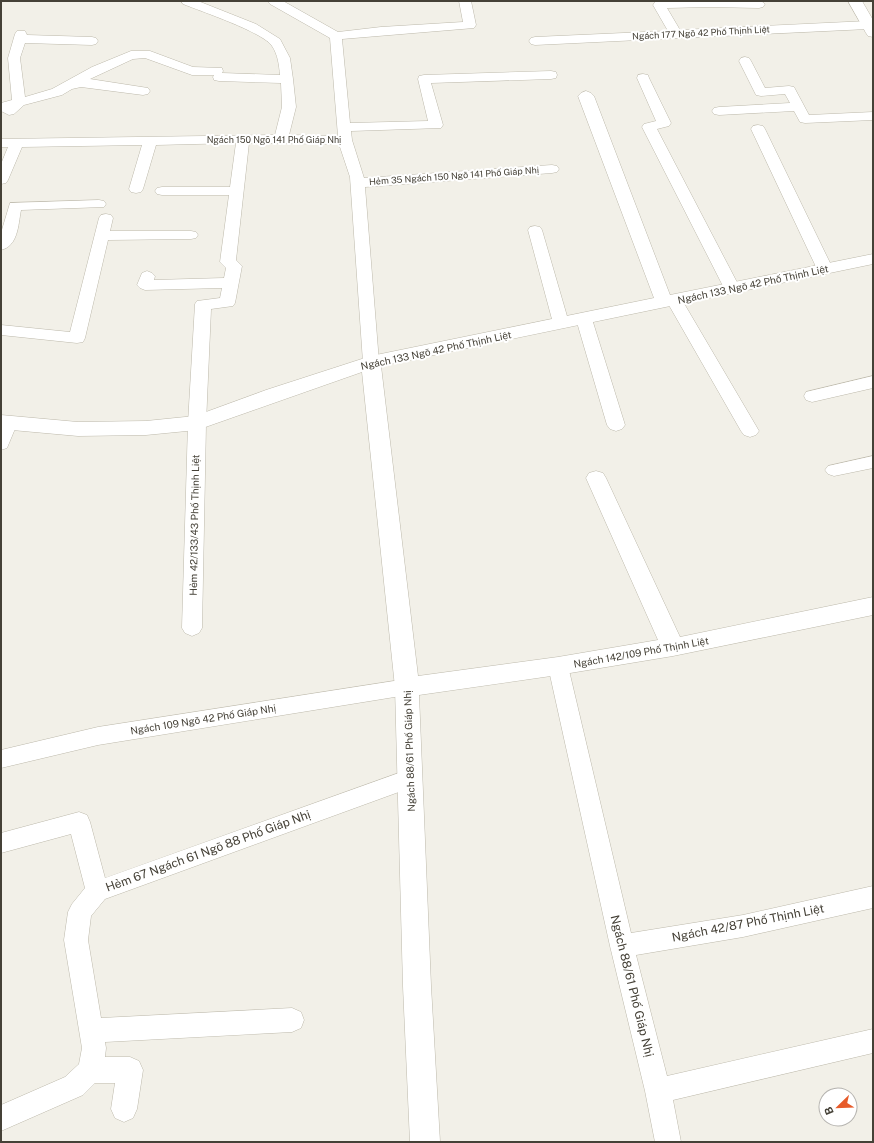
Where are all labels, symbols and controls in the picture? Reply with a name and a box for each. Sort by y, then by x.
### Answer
street label: Ngách 177 Ngõ 42 Phố Thịnh Liệt [632,23,771,42]
street label: Ngách 150 Ngõ 141 Phố Giáp Nhị [207,134,341,145]
street label: Hẻm 35 Ngách 150 Ngõ 141 Phố Giáp Nhị [369,164,539,187]
street label: Ngách 133 Ngõ 42 Phố Thịnh Liệt [677,262,830,306]
street label: Ngách 133 Ngõ 42 Phố Thịnh Liệt [360,328,513,372]
street label: Hẻm 42/133/43 Phố Thịnh Liệt [187,454,201,596]
street label: Ngách 142/109 Phố Thịnh Liệt [572,634,710,670]
street label: Ngách 88/61 Phố Giáp Nhị [401,690,417,812]
street label: Ngách 109 Ngõ 42 Phố Giáp Nhị [129,702,277,736]
street label: Hẻm 67 Ngách 61 Ngõ 88 Phố Giáp Nhị [104,807,312,895]
street label: Ngách 42/87 Phố Thịnh Liệt [671,901,826,945]
street label: Ngách 88/61 Phố Giáp Nhị [608,914,656,1058]
north arrow [818,1087,858,1127]
text: B [822,1105,836,1117]

